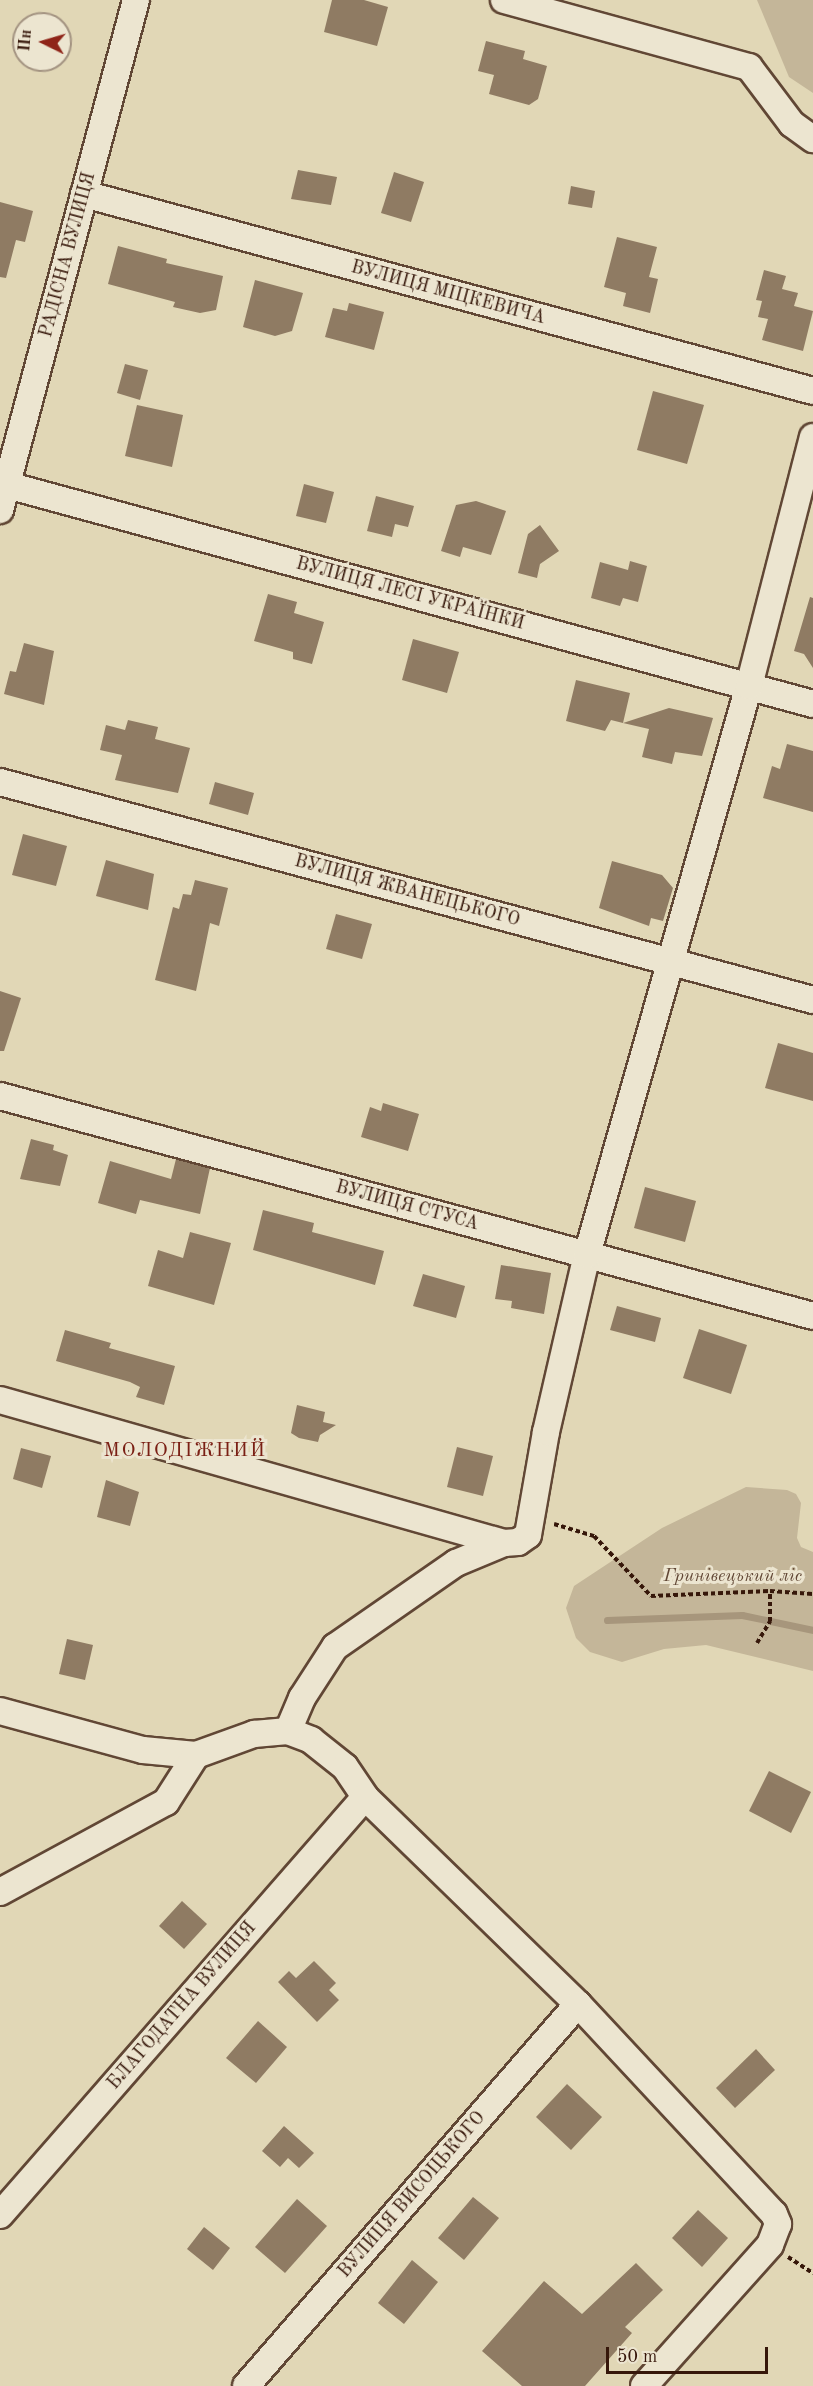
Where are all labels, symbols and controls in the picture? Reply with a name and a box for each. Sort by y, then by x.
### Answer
north arrow [12,12,72,72]
text: Пн [17,29,35,52]
street label: РАДІСНА ВУЛИЦЯ [36,170,100,340]
street label: ВУЛИЦЯ МІЦКЕВИЧА [348,257,548,329]
street label: ВУЛИЦЯ ЛЕСІ УКРАЇНКИ [293,553,527,635]
street label: ВУЛИЦЯ ЖВАНЕЦЬКОГО [292,851,522,931]
street label: ВУЛИЦЯ СТУСА [333,1177,481,1235]
district label: МОЛОДІЖНИЙ [103,1439,267,1463]
park label: Гринівецький ліс [664,1565,802,1587]
street label: БЛАГОДАТНА ВУЛИЦЯ [103,1918,261,2094]
street label: ВУЛИЦЯ ВИСОЦЬКОГО [334,2108,490,2282]
scale bar [609,2335,771,2373]
text: 50 m [617,2348,657,2366]

